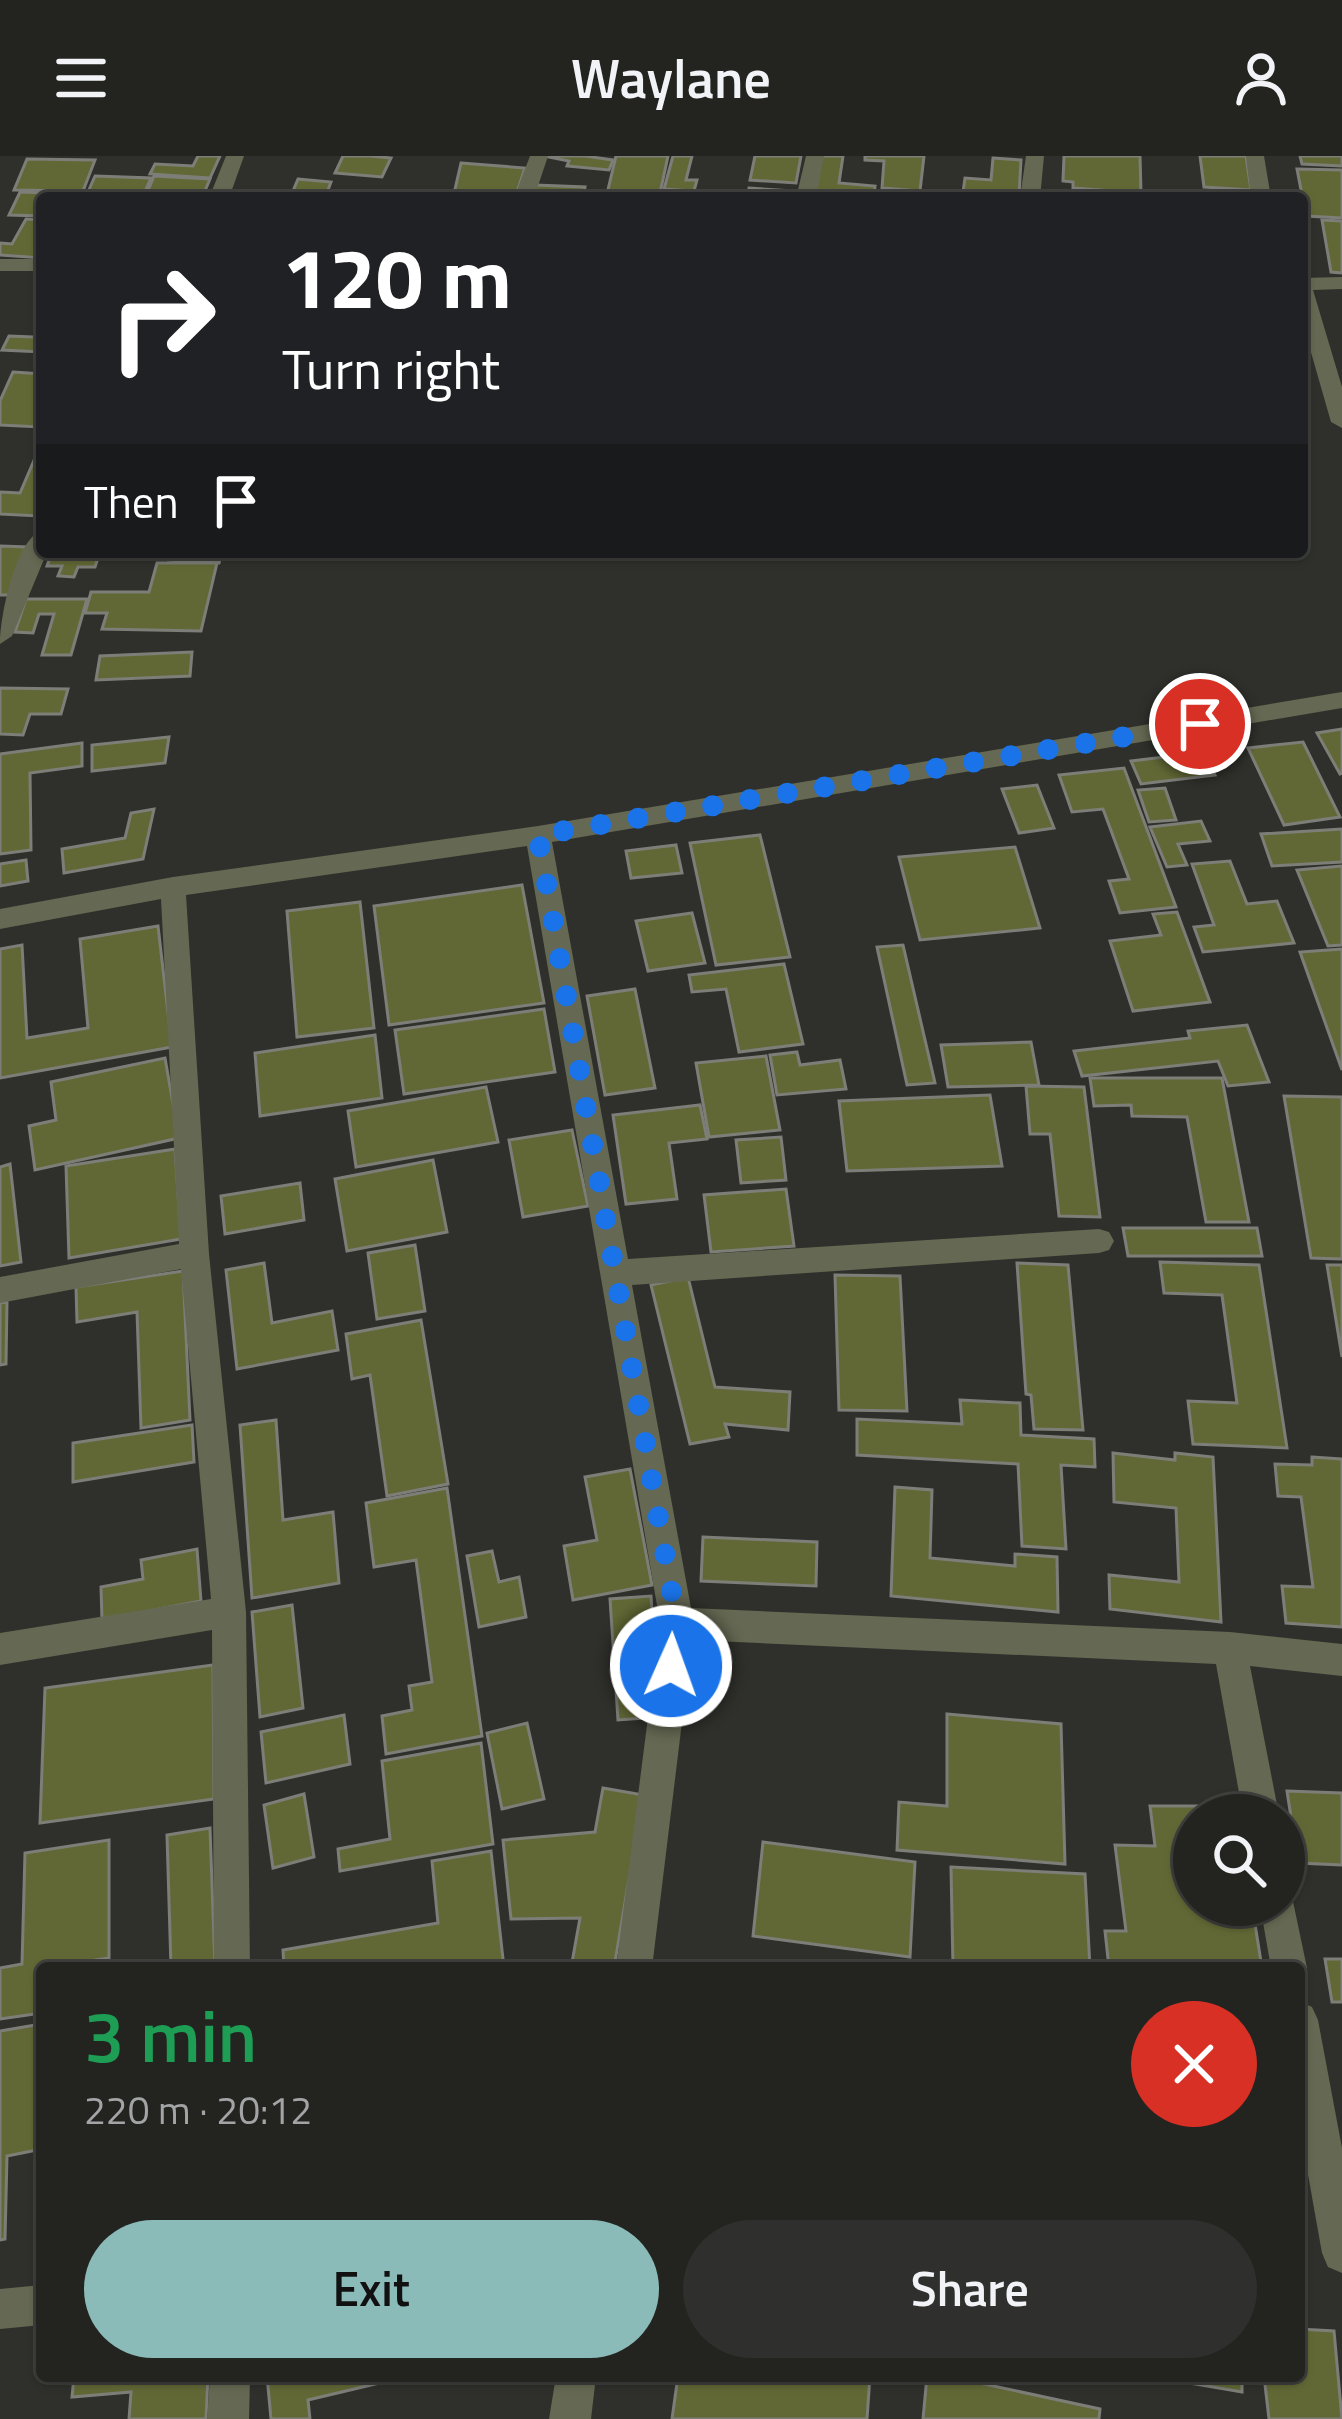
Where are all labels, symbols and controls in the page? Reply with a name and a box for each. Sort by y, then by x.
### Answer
text: Waylane [571,37,771,119]
icon: menu [48,45,114,111]
icon: person [1228,45,1294,111]
text: 120 m [282,213,512,341]
icon: right [84,240,240,396]
text: Turn right [282,328,500,410]
text: Then [84,467,179,535]
icon: arrive [203,468,269,534]
pin [1149,673,1251,775]
icon: arrive [1167,691,1233,757]
position arrow [608,1603,734,1729]
map controls [1173,1794,1305,1926]
button: search [1173,1794,1305,1926]
text: 3 min [84,1980,257,2090]
button: close [1131,2001,1257,2127]
text: 220 m · 20:12 [84,2080,312,2139]
button: Exit [84,2220,659,2358]
button: Share [683,2220,1257,2358]

